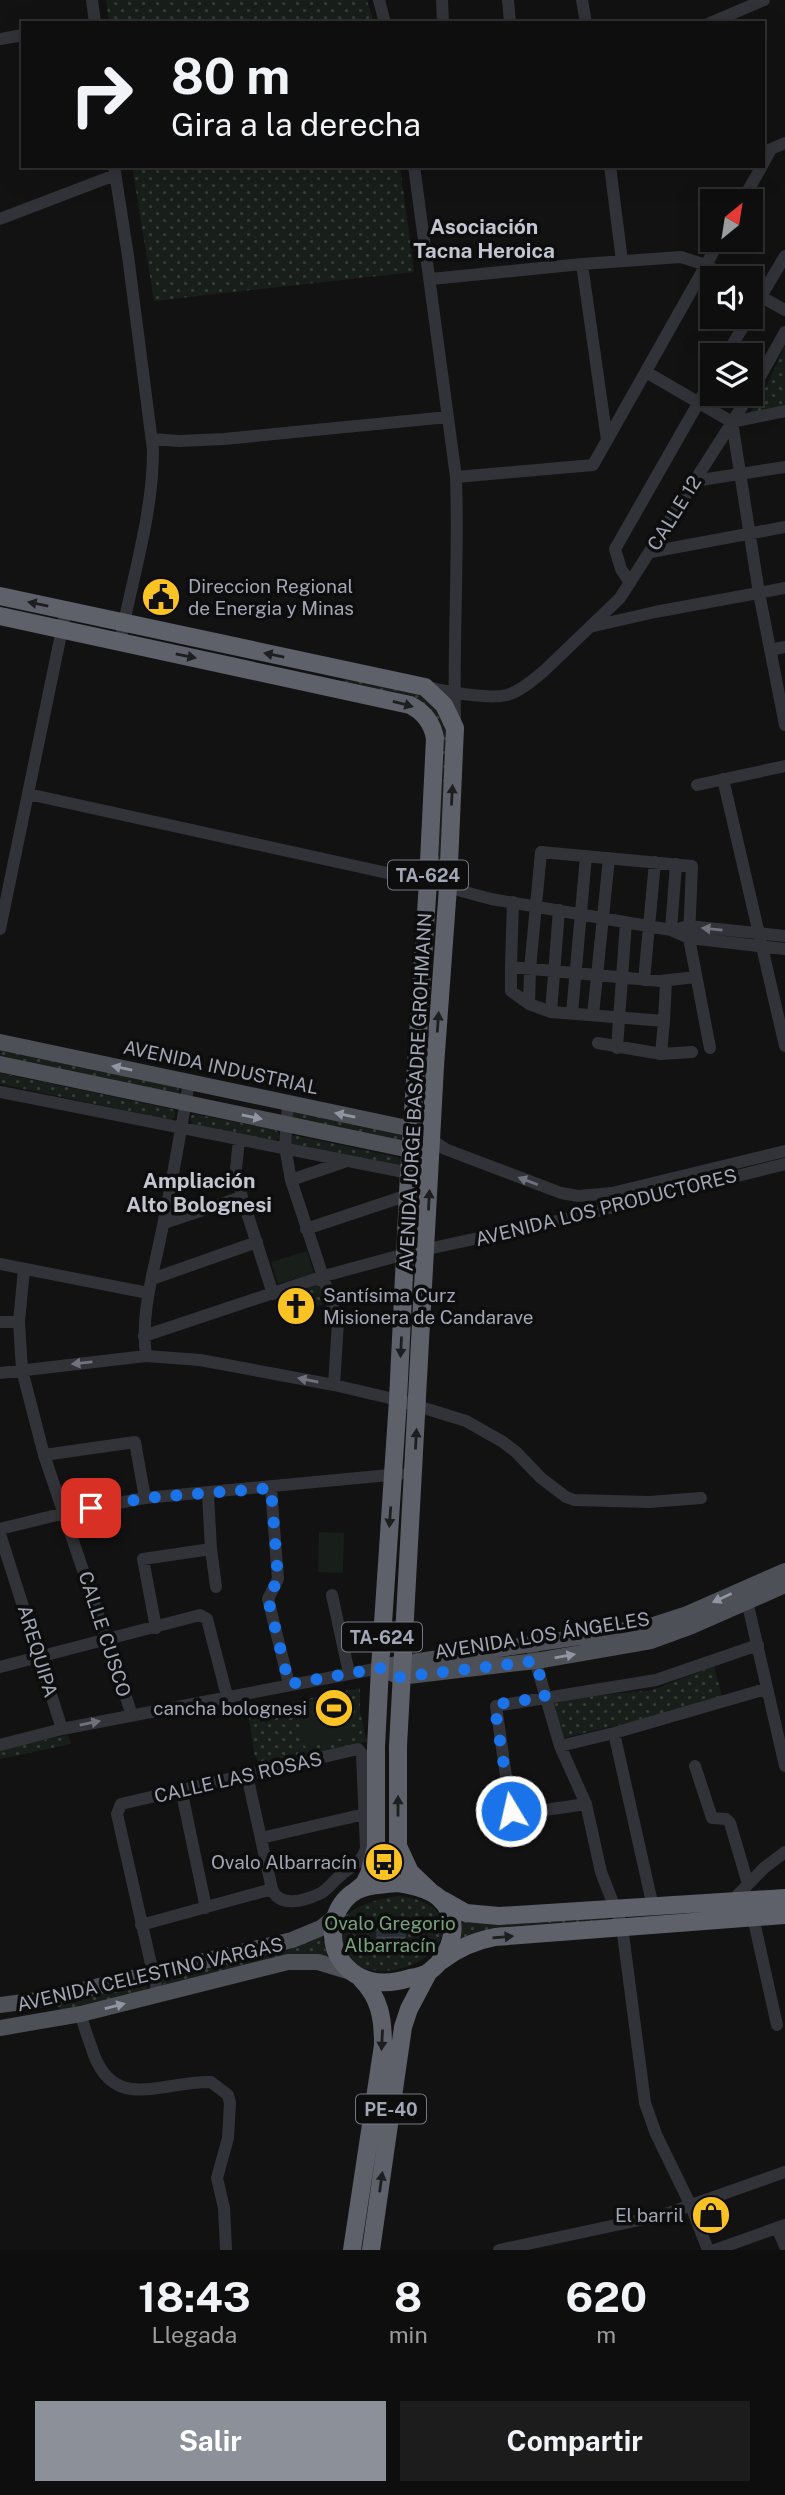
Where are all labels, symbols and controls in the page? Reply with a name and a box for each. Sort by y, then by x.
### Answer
text: 80 m [171,47,290,105]
icon: right [56,49,147,140]
text: Gira a la derecha [171,106,421,143]
north arrow [700,189,763,252]
map controls [700,189,763,406]
district label: Asociación Tacna Heroica [413,214,555,263]
button: sound [700,266,763,329]
button: layers [700,343,763,406]
street label: CALLE 12 [642,472,706,554]
place label: Direccion Regional de Energia y Minas [188,575,354,619]
public building icon: Direccion Regional de Energia y Minas [140,576,182,618]
one-way arrow [27,599,49,610]
one-way arrow [263,650,285,661]
one-way arrow [175,651,197,662]
one-way arrow [393,699,415,710]
one-way arrow [447,784,458,806]
road number: TA-624 [388,860,468,890]
street label: AVENIDA JORGE BASADRE GROHMANN [395,912,435,1272]
one-way arrow [701,923,723,934]
one-way arrow [433,1011,444,1033]
street label: AVENIDA INDUSTRIAL [121,1036,321,1098]
one-way arrow [111,1062,133,1073]
one-way arrow [334,1110,356,1121]
one-way arrow [241,1111,263,1122]
street label: AVENIDA LOS PRODUCTORES [473,1164,739,1250]
district label: Ampliación Alto Bolognesi [126,1168,272,1217]
one-way arrow [518,1175,539,1186]
one-way arrow [423,1188,434,1210]
place label: Santísima Curz Misionera de Candarave [323,1284,534,1328]
church icon: Santísima Curz Misionera de Candarave [275,1285,317,1327]
one-way arrow [395,1336,406,1358]
one-way arrow [71,1358,93,1369]
one-way arrow [297,1374,319,1385]
one-way arrow [411,1427,422,1449]
pin [61,1478,121,1538]
icon: arrive [72,1489,110,1527]
one-way arrow [384,1506,395,1528]
street label: CALLE CUSCO [74,1569,136,1699]
one-way arrow [712,1592,732,1603]
street label: AREQUIPA [14,1602,62,1700]
street label: AVENIDA LOS ÁNGELES [433,1607,651,1663]
road number: TA-624 [342,1622,422,1652]
one-way arrow [554,1650,576,1661]
sports icon: cancha bolognesi [313,1687,355,1729]
place label: cancha bolognesi [153,1697,307,1719]
one-way arrow [79,1718,101,1729]
street label: CALLE LAS ROSAS [152,1747,324,1807]
position arrow [474,1774,548,1848]
one-way arrow [392,1795,404,1817]
bus stop icon: Ovalo Albarracín [363,1841,405,1883]
place label: Ovalo Albarracín [211,1851,357,1873]
park label: Ovalo Gregorio Albarracín [324,1912,456,1956]
one-way arrow [492,1931,514,1942]
street label: AVENIDA CELESTINO VARGAS [15,1933,285,2015]
one-way arrow [104,2000,126,2011]
one-way arrow [377,2030,388,2052]
road number: PE-40 [356,2094,426,2124]
one-way arrow [375,2171,386,2193]
shop icon: El barril [690,2194,732,2236]
place label: El barril [615,2204,684,2226]
text: 18:43 [138,2272,251,2321]
text: 8 [394,2272,422,2321]
text: 620 [566,2272,647,2321]
text: Llegada [151,2321,237,2348]
text: min [389,2321,428,2348]
text: m [596,2321,616,2348]
button: Salir [35,2401,386,2481]
button: Compartir [400,2401,750,2481]

